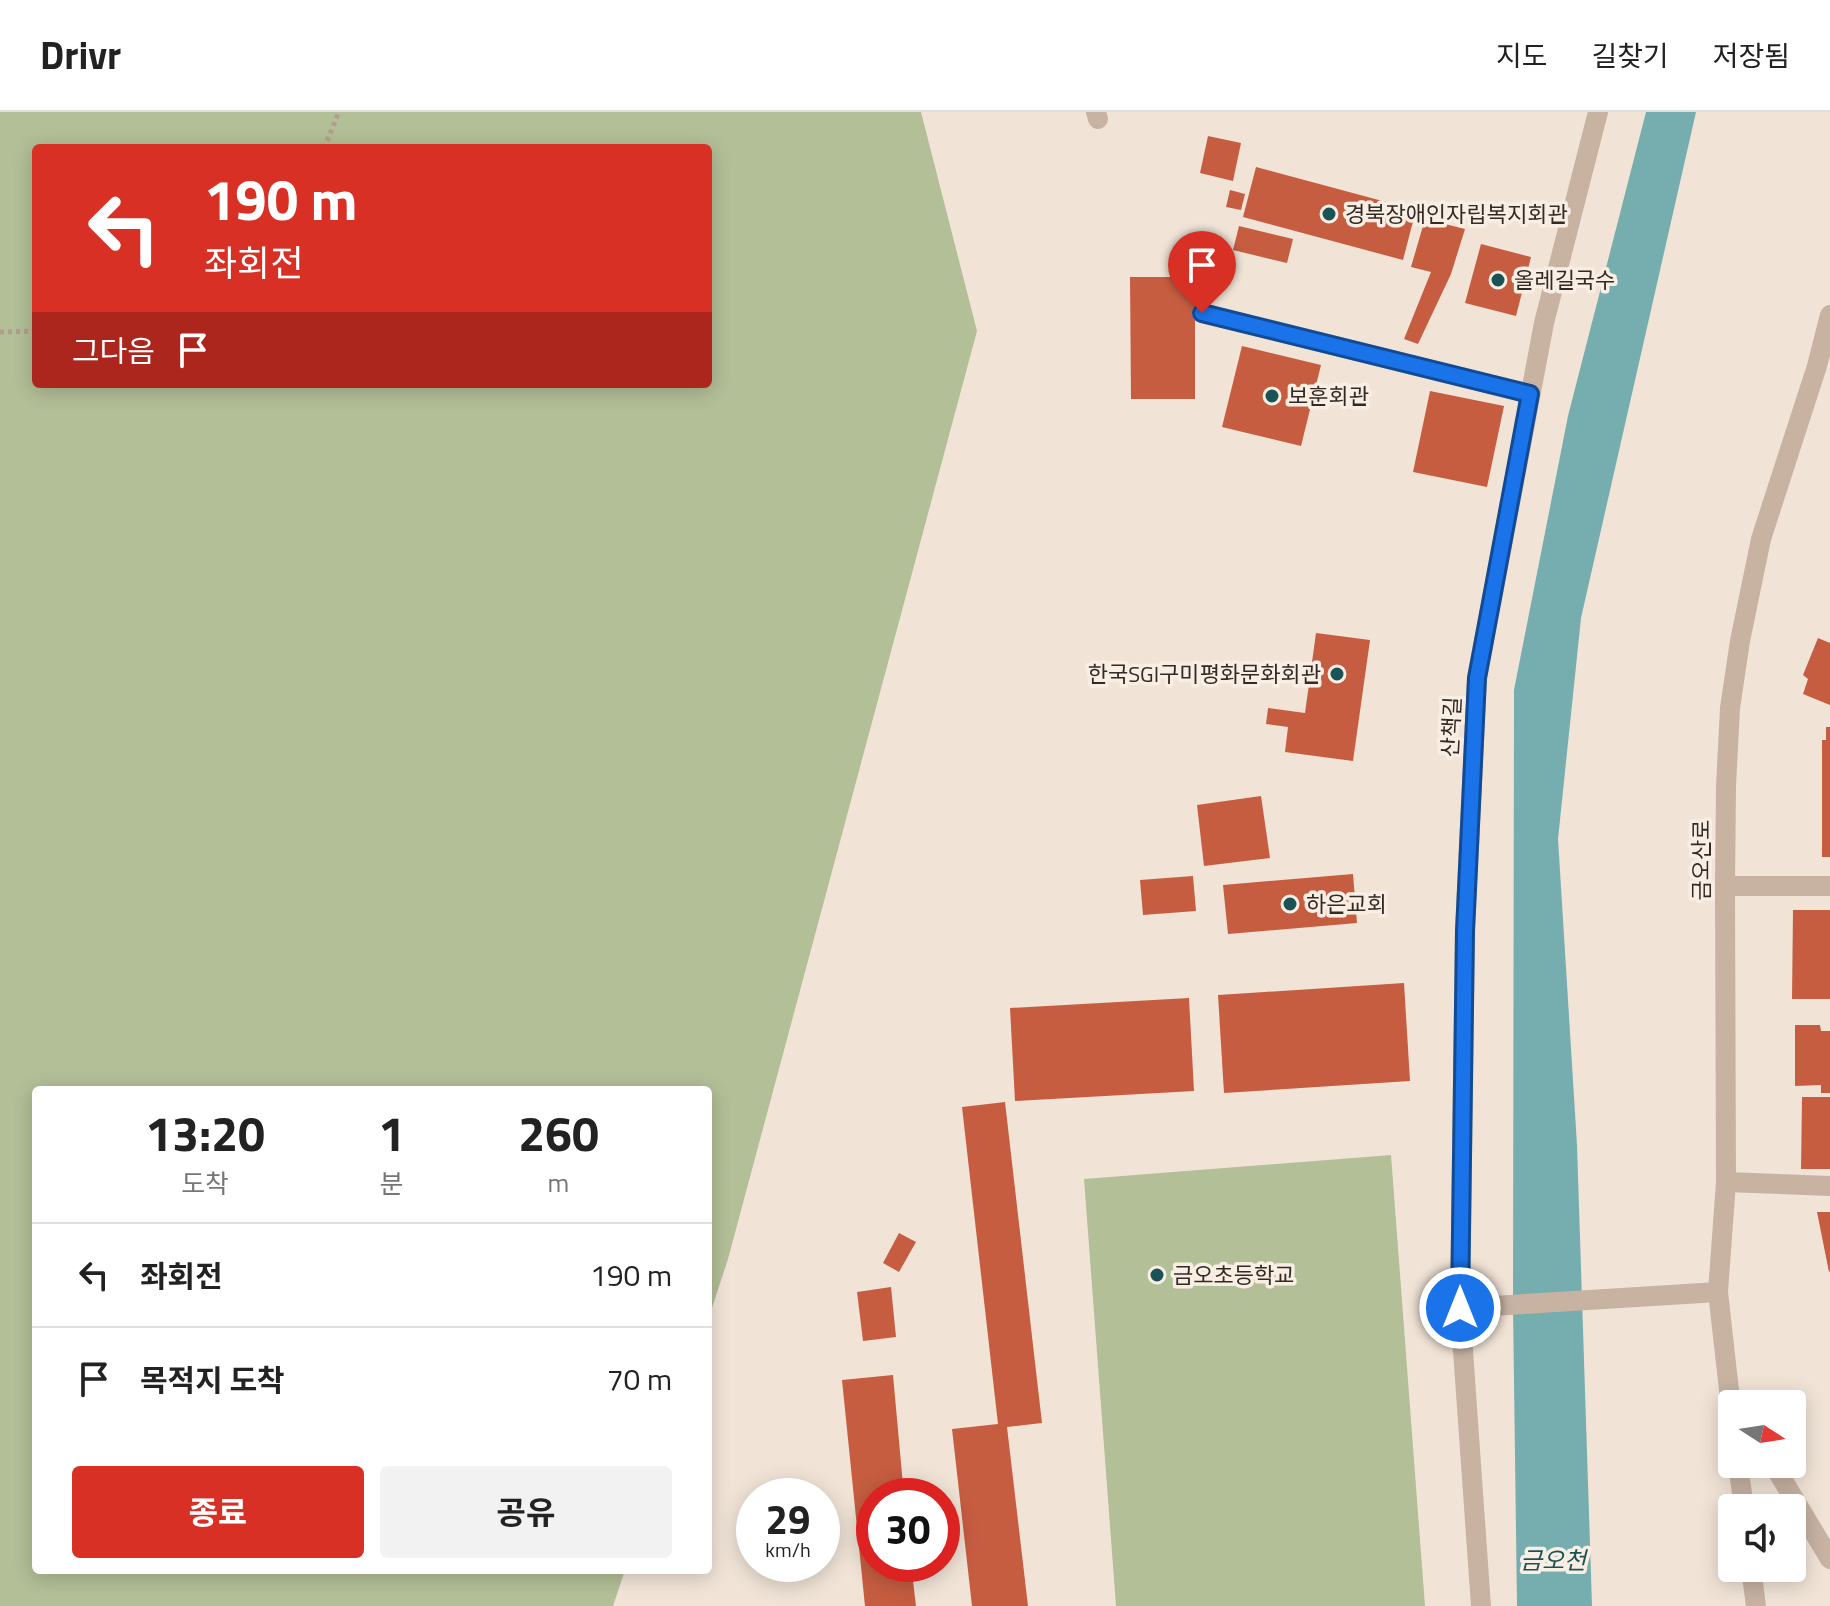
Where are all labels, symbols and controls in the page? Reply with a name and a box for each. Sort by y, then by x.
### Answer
text: Drivr [40,26,121,84]
text: 지도 [1496,34,1547,77]
text: 길찾기 [1591,34,1669,77]
text: 저장됨 [1713,34,1790,77]
text: 190 m [204,157,357,242]
icon: left [72,176,176,280]
place label: 경북장애인자립복지회관 [1345,197,1568,231]
marker: 경북장애인자립복지회관 [1320,205,1338,223]
pin [1168,231,1236,313]
text: 좌회전 [204,235,303,290]
icon: arrive [1180,243,1224,287]
place label: 올레길국수 [1514,263,1615,297]
marker: 올레길국수 [1489,271,1507,289]
text: 그다음 [72,328,155,374]
icon: arrive [171,328,215,372]
place label: 보훈회관 [1288,379,1369,413]
marker: 보훈회관 [1263,387,1281,405]
place label: 한국SGI구미평화문화회관 [1088,657,1321,691]
marker: 한국SGI구미평화문화회관 [1328,665,1346,683]
street label: 산책길 [1432,696,1470,758]
street label: 금오산로 [1684,820,1718,900]
place label: 하은교회 [1306,887,1387,921]
marker: 하은교회 [1281,895,1299,913]
text: 13:20 [145,1097,265,1170]
text: 1 [378,1097,405,1170]
text: 260 [518,1097,599,1170]
text: m [548,1163,569,1202]
text: 도착 [181,1164,229,1203]
text: 분 [380,1164,404,1203]
text: 190 m [590,1252,672,1298]
icon: left [72,1253,116,1297]
text: 좌회전 [140,1253,223,1299]
place label: 금오초등학교 [1173,1258,1294,1292]
marker: 금오초등학교 [1148,1266,1166,1284]
position arrow [1418,1266,1502,1350]
text: 70 m [607,1356,672,1402]
icon: arrive [72,1357,116,1401]
text: 목적지 도착 [140,1357,285,1403]
north arrow [1718,1390,1806,1478]
map controls [1718,1390,1806,1582]
button: 종료 [72,1466,364,1558]
button: 공유 [380,1466,672,1558]
speed limit sign: 30 [856,1478,960,1582]
text: 29 [766,1489,810,1550]
button: sound [1718,1494,1806,1582]
text: km/h [765,1534,811,1565]
water label: 금오천 [1520,1542,1589,1578]

